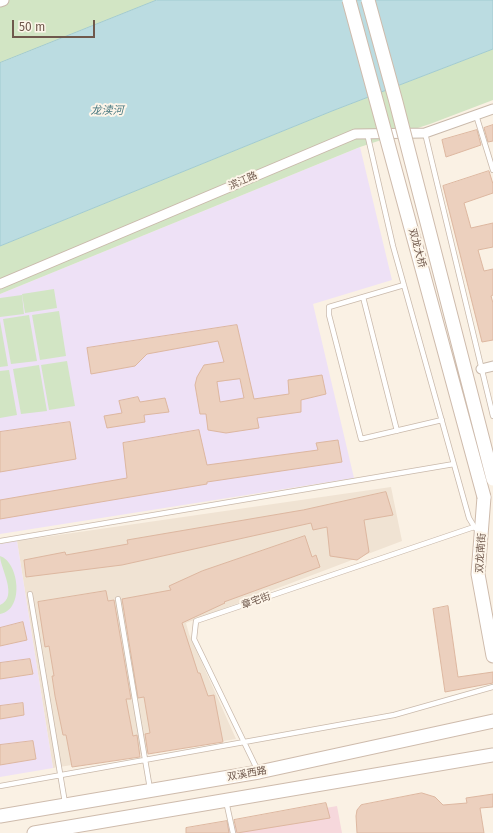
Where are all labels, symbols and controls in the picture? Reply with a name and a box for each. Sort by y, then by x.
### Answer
scale bar [14,12,97,38]
text: 50 m [19,20,45,34]
water label: 龙渎河 [91,104,123,118]
street label: 滨江路 [227,170,259,192]
street label: 双龙大桥 [406,227,428,269]
street label: 双龙南街 [474,533,488,573]
street label: 章宅街 [240,590,272,612]
street label: 双溪西路 [226,765,268,783]

